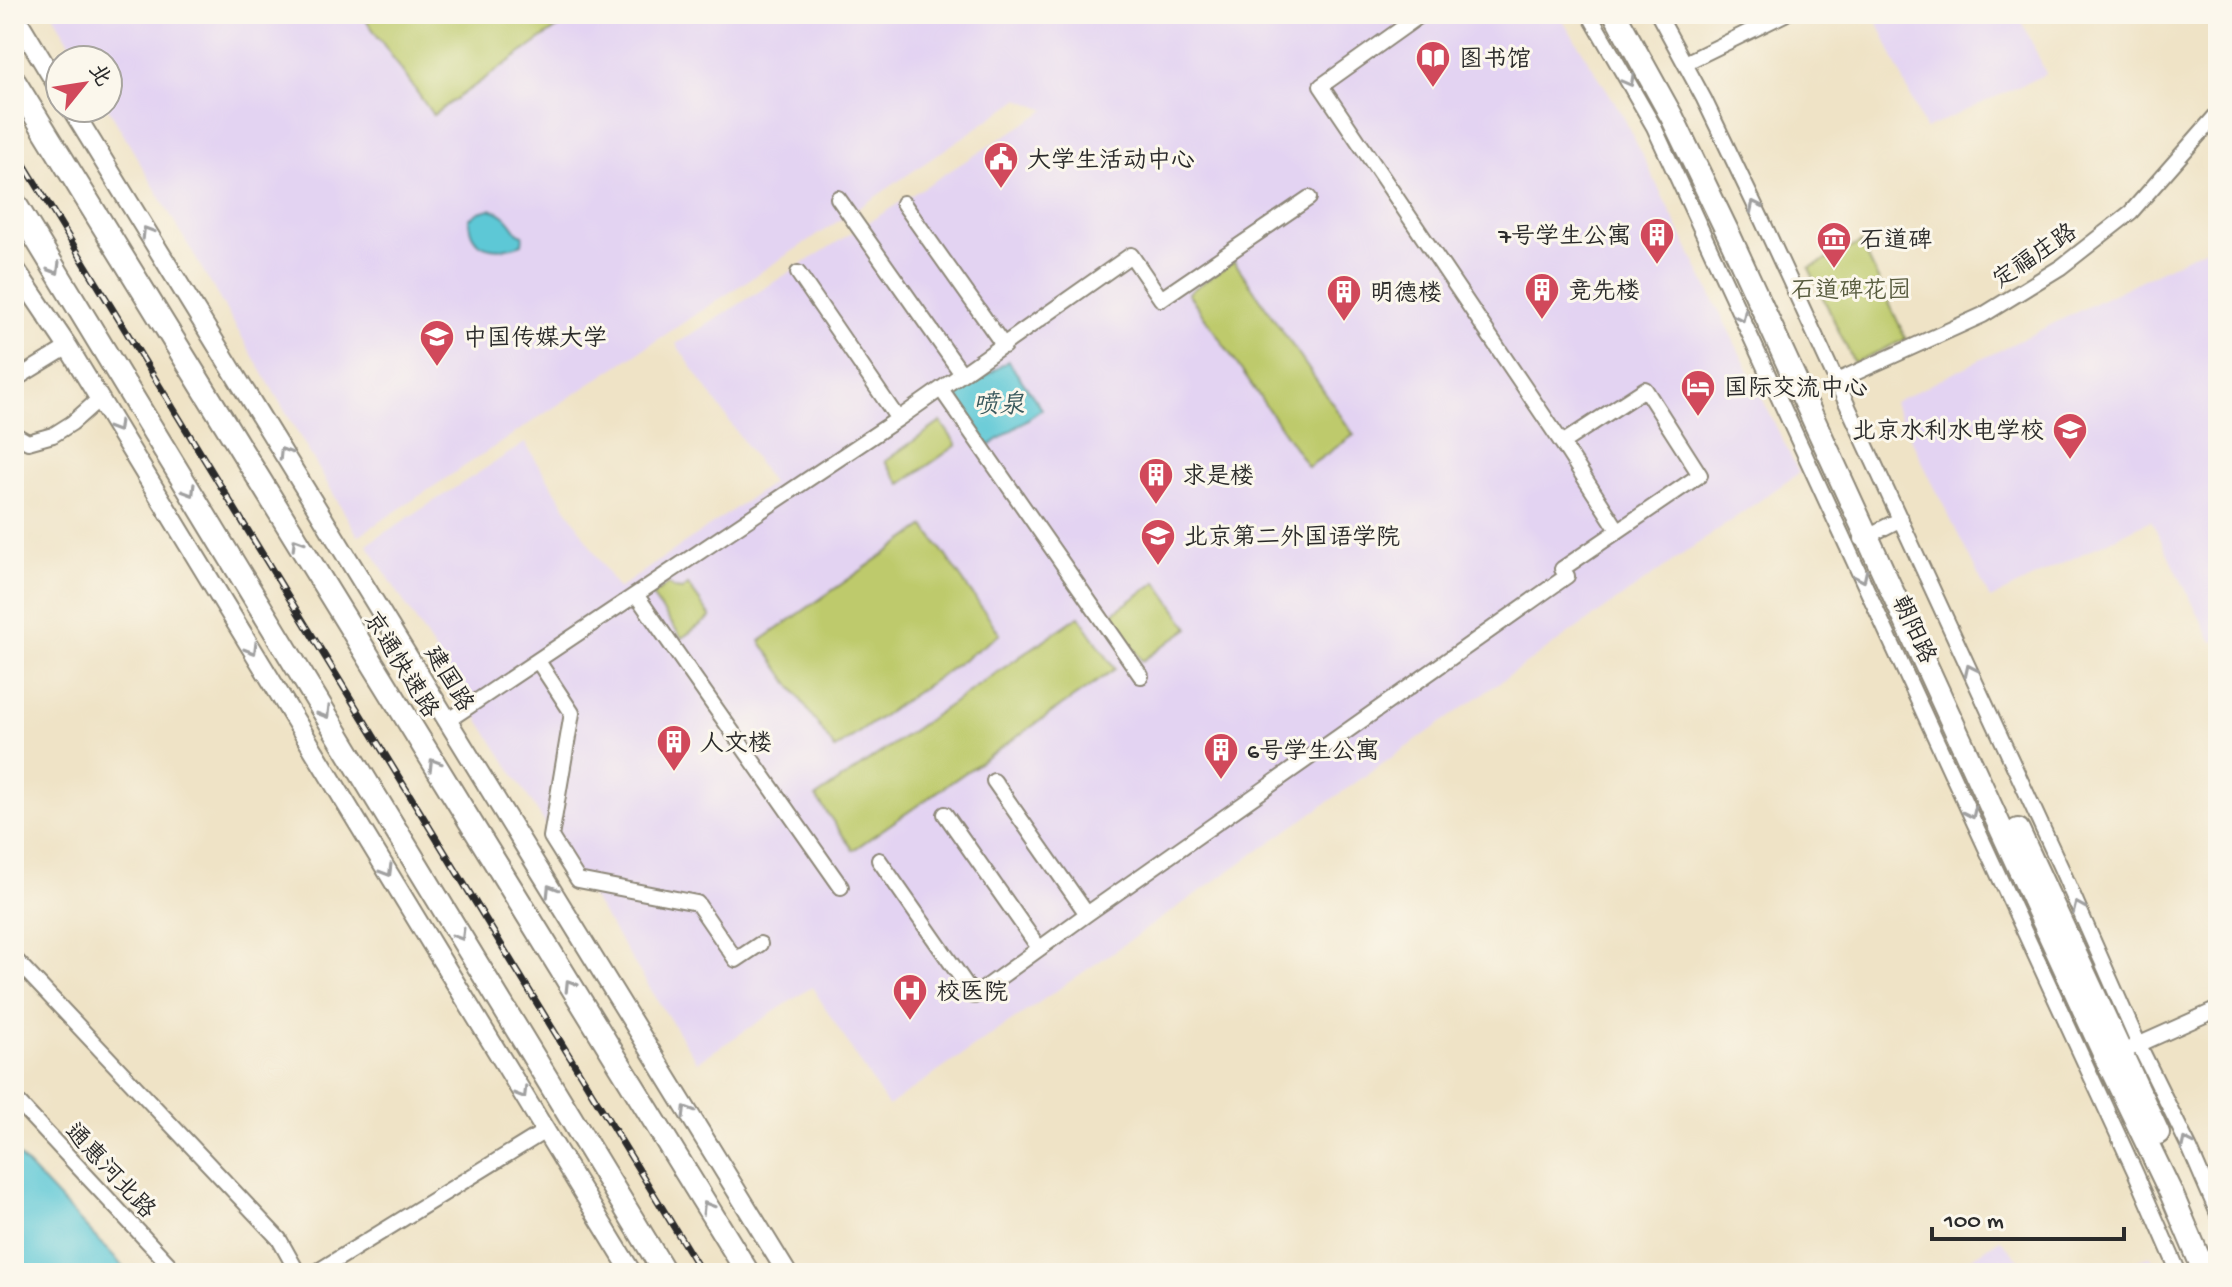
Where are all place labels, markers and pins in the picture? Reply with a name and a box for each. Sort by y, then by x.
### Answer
library icon: 图书馆 [1414,39,1452,89]
place label: 图书馆 [1459,46,1531,76]
public building icon: 大学生活动中心 [982,140,1020,190]
place label: 大学生活动中心 [1027,147,1195,177]
building icon: 7号学生公寓 [1638,216,1676,266]
museum icon: 石道碑 [1815,220,1853,270]
place label: 7号学生公寓 [1498,223,1631,253]
place label: 石道碑 [1860,227,1932,257]
building icon: 竞先楼 [1523,271,1561,321]
building icon: 明德楼 [1325,273,1363,323]
place label: 竞先楼 [1568,278,1640,308]
place label: 明德楼 [1370,280,1442,310]
school or university icon: 中国传媒大学 [418,318,456,368]
place label: 中国传媒大学 [463,325,607,355]
hotel icon: 国际交流中心 [1679,368,1717,418]
place label: 国际交流中心 [1724,375,1868,405]
school or university icon: 北京水利水电学校 [2051,411,2089,461]
place label: 北京水利水电学校 [1852,418,2044,448]
building icon: 求是楼 [1137,456,1175,506]
place label: 求是楼 [1182,463,1254,493]
school or university icon: 北京第二外国语学院 [1139,517,1177,567]
place label: 北京第二外国语学院 [1184,524,1400,554]
building icon: 人文楼 [655,723,693,773]
place label: 人文楼 [700,730,772,760]
building icon: 6号学生公寓 [1202,731,1240,781]
place label: 6号学生公寓 [1247,738,1379,768]
hospital icon: 校医院 [891,972,929,1022]
place label: 校医院 [936,979,1008,1009]

